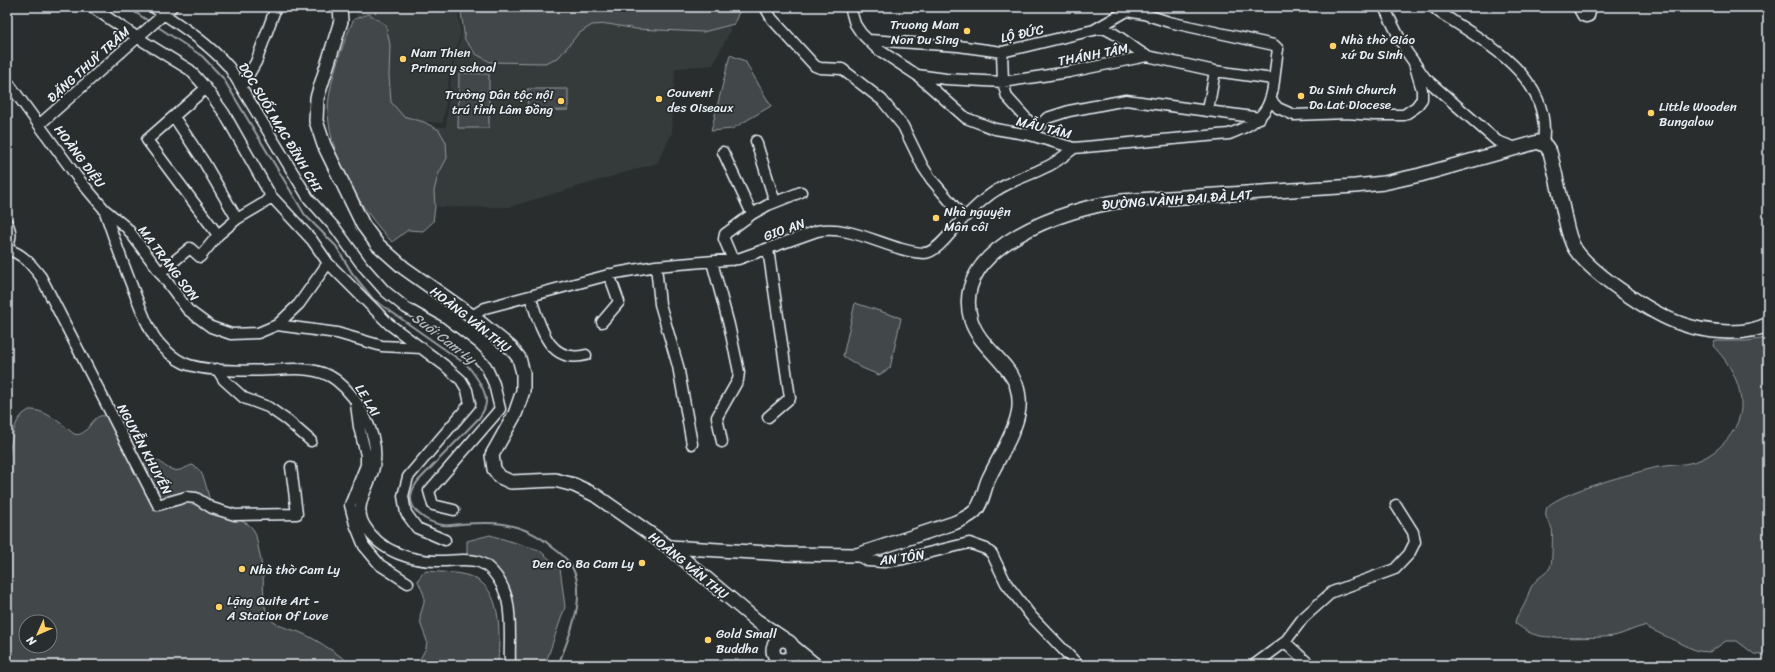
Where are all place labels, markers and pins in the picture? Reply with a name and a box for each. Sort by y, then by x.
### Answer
place label: Truong Mam Non Du Sing [890,13,959,51]
marker: Truong Mam Non Du Sing [962,26,972,36]
place label: Nhà thờ Giáo xứ Du Sinh [1341,28,1415,66]
place label: Nam Thien Primary school [411,41,496,79]
marker: Nhà thờ Giáo xứ Du Sinh [1328,41,1338,51]
marker: Nam Thien Primary school [398,54,408,64]
place label: Du Sinh Church Da Lat Diocese [1309,78,1396,116]
place label: Couvent des Oiseaux [667,81,734,119]
place label: Trường Dân tộc nội trú tỉnh Lâm Đồng [445,83,553,121]
marker: Du Sinh Church Da Lat Diocese [1296,91,1306,101]
marker: Couvent des Oiseaux [654,94,664,104]
place label: Little Wooden Bungalow [1659,95,1737,133]
marker: Trường Dân tộc nội trú tỉnh Lâm Đồng [556,96,566,106]
marker: Little Wooden Bungalow [1646,108,1656,118]
place label: Nhà nguyện Mân côi [944,200,1011,238]
marker: Nhà nguyện Mân côi [931,213,941,223]
place label: Den Co Ba Cam Ly [532,552,634,575]
place label: Nhà thờ Cam Ly [250,558,340,581]
marker: Den Co Ba Cam Ly [637,558,647,568]
marker: Nhà thờ Cam Ly [237,564,247,574]
place label: Lặng Quite Art - A Station Of Love [226,589,329,627]
marker: Lặng Quite Art - A Station Of Love [214,602,224,612]
place label: Gold Small Buddha [716,622,777,660]
marker: Gold Small Buddha [703,635,713,645]

